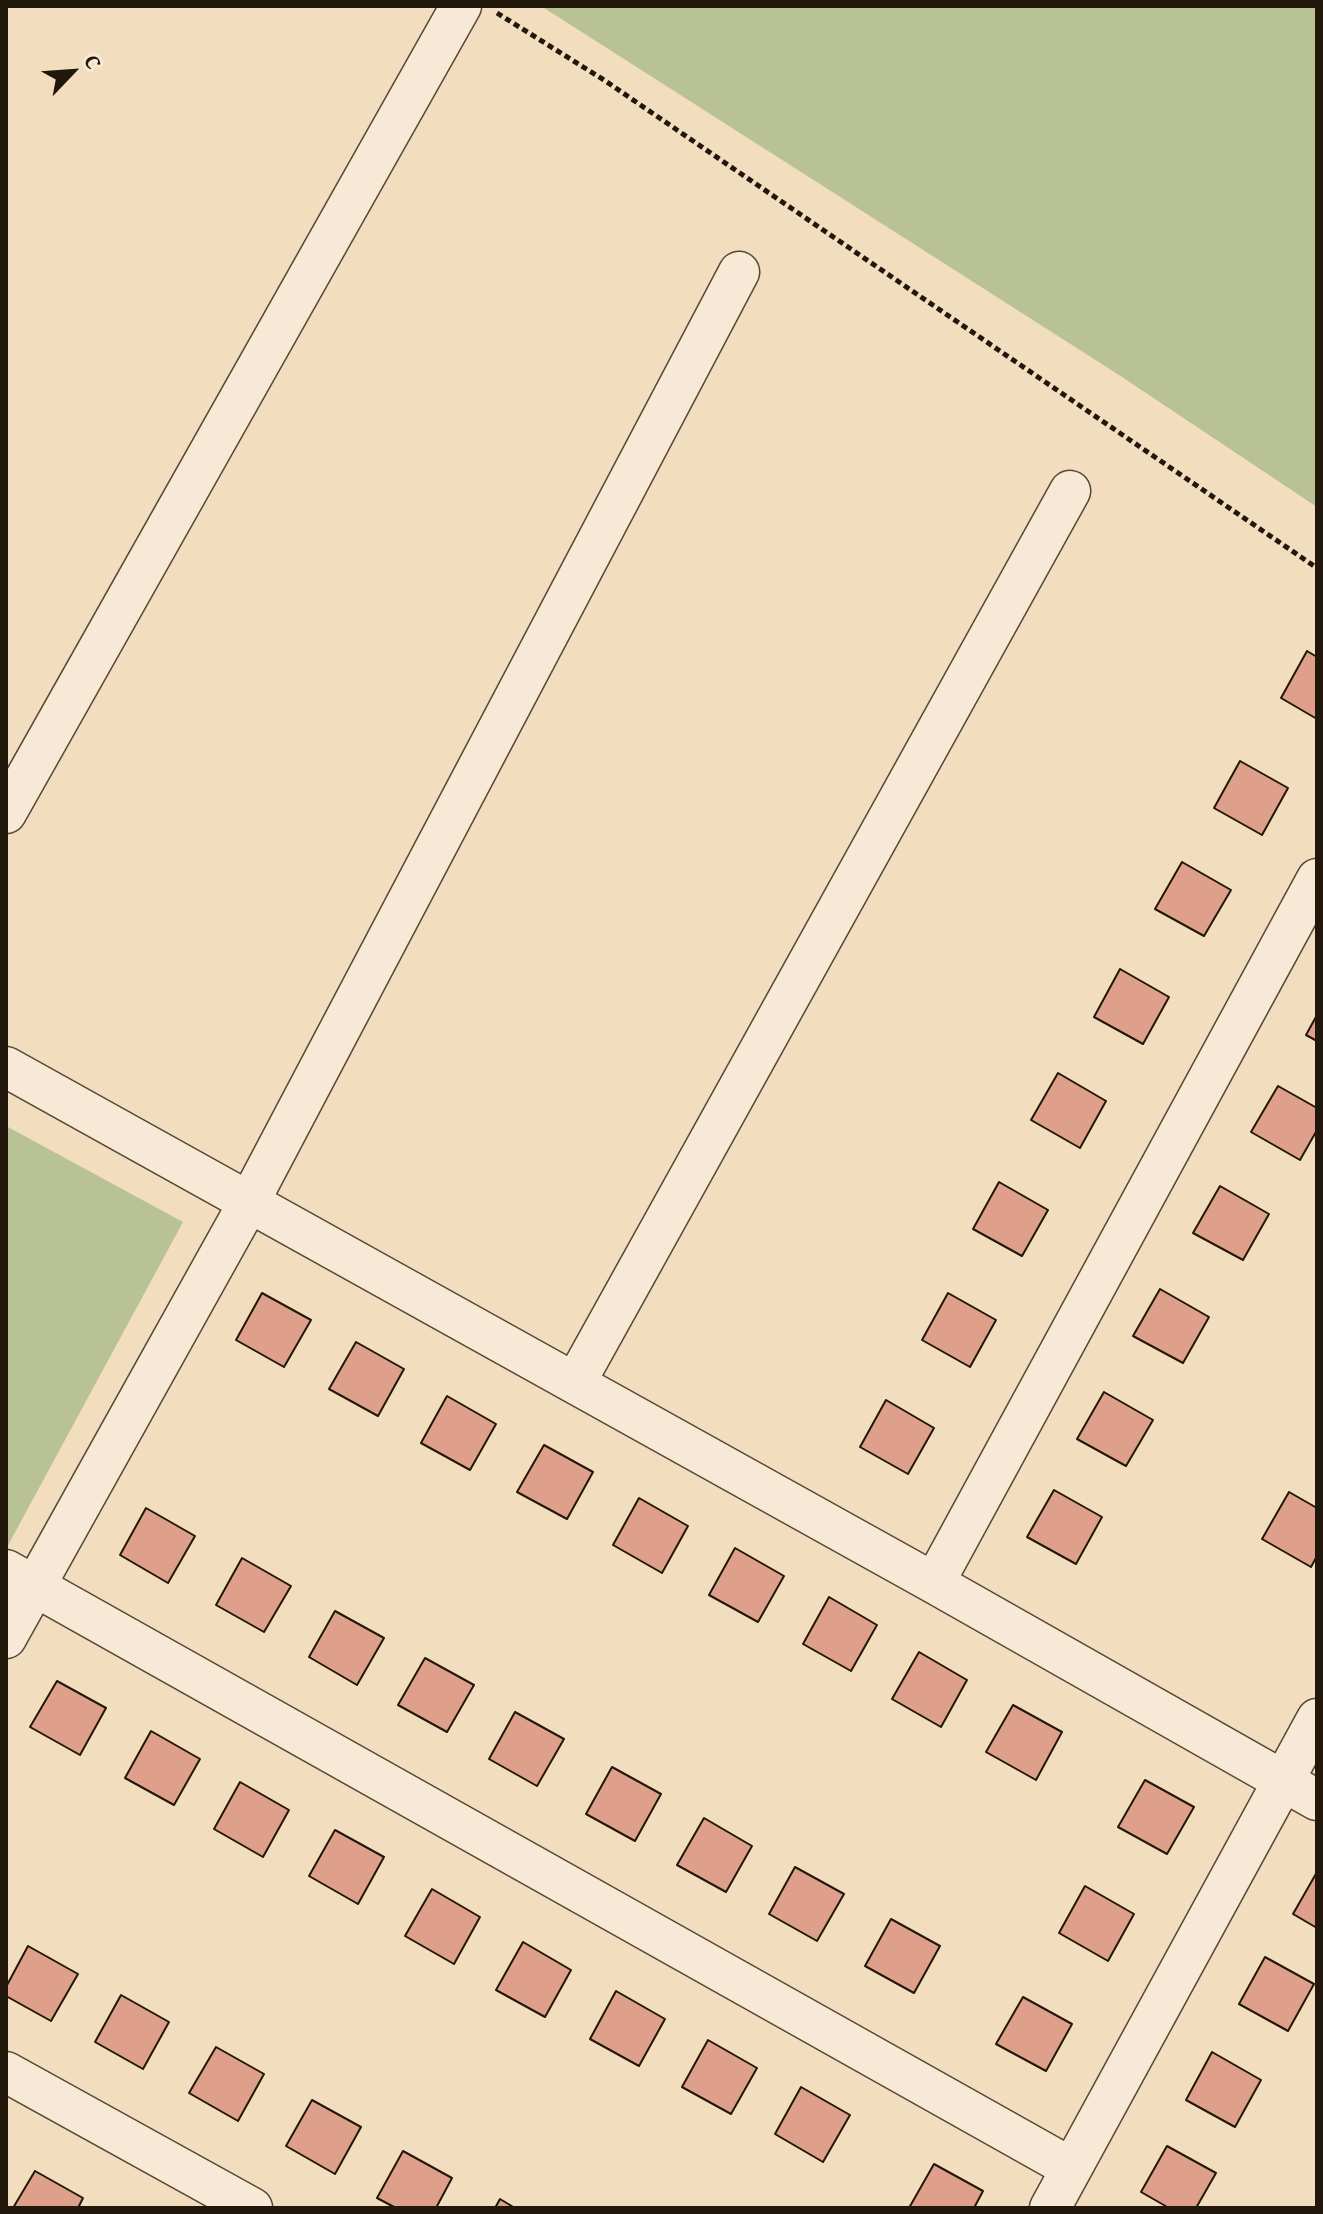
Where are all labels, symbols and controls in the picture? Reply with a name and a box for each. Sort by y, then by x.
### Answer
north arrow [32,32,112,112]
text: С [77,49,111,74]

